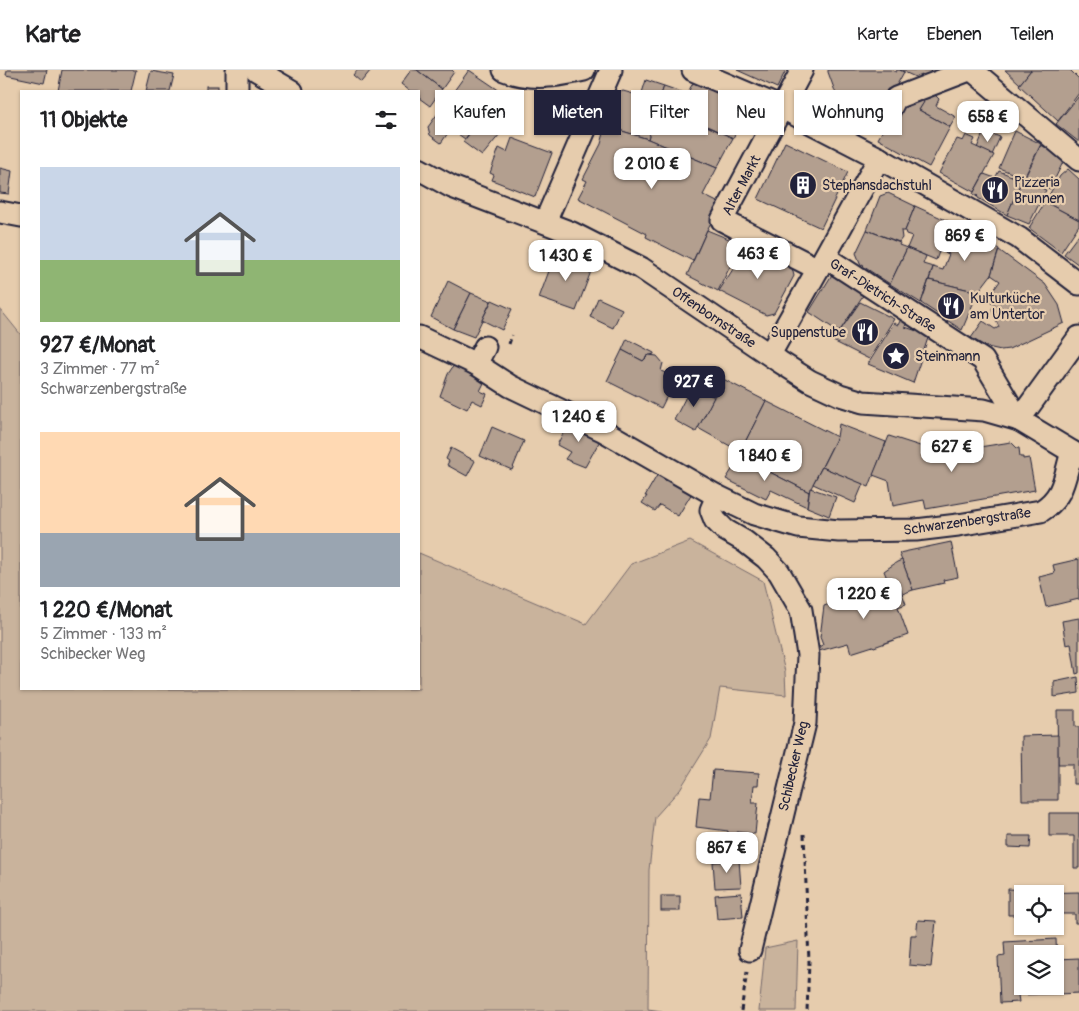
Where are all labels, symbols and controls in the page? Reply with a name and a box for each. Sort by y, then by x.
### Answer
text: Karte [25,20,81,49]
text: Karte [857,23,898,46]
text: Ebenen [926,23,982,46]
text: Teilen [1010,23,1054,46]
chip: Kaufen [435,90,524,135]
chip: Mieten [534,90,621,135]
chip: Filter [631,90,708,135]
chip: Neu [718,90,784,135]
chip: Wohnung [794,90,902,135]
pin: 658 € [953,100,1023,143]
icon: filters [372,106,400,134]
text: 11 Objekte [40,107,127,134]
text: 658 € [968,107,1008,127]
pin: 2 010 € [606,148,698,190]
street label: Alter Markt [718,152,765,218]
text: 2 010 € [625,154,679,174]
building icon: Stephansdachstuhl [788,170,818,200]
place label: Pizzeria Brunnen [1014,174,1064,207]
restaurant icon: Pizzeria Brunnen [980,175,1010,205]
place label: Stephansdachstuhl [822,177,932,194]
icon: home [175,199,265,289]
pin: 869 € [930,220,1000,262]
text: 869 € [945,226,985,246]
pin: 463 € [723,238,793,280]
pin: 1 430 € [520,240,612,282]
text: 463 € [737,244,779,264]
text: 1 430 € [540,246,592,266]
street label: Graf-Dietrich-Straße [826,255,939,336]
street label: Offenbornstraße [669,283,759,352]
place label: Kulturküche am Untertor [970,290,1045,323]
restaurant icon: Kulturküche am Untertor [936,291,966,321]
restaurant icon: Suppenstube [850,317,880,347]
place label: Suppenstube [771,324,846,341]
text: 927 €/Monat [40,332,155,359]
place icon: Steinmann [881,341,911,371]
place label: Steinmann [915,348,980,365]
text: 3 Zimmer · 77 m² [40,359,160,379]
pin: 927 € [659,366,729,408]
text: 927 € [674,372,714,392]
text: Schwarzenbergstraße [40,379,187,399]
pin: 1 240 € [533,400,625,443]
text: 1 240 € [553,407,605,427]
pin: 627 € [917,430,987,473]
text: 627 € [932,437,972,457]
pin: 1 840 € [719,440,811,482]
text: 1 840 € [739,446,791,466]
icon: home [175,464,265,554]
street label: Schwarzenbergstraße [902,504,1032,539]
pin: 1 220 € [818,578,910,620]
text: 1 220 € [838,584,890,604]
text: 1 220 €/Monat [40,597,172,624]
text: 5 Zimmer · 133 m² [40,624,167,644]
text: Schibecker Weg [40,644,145,664]
street label: Schibecker Weg [775,719,812,813]
pin: 867 € [692,832,762,874]
text: 867 € [707,838,747,858]
map controls [1014,885,1064,995]
button: locate [1014,885,1064,935]
button: layers [1014,945,1064,995]

